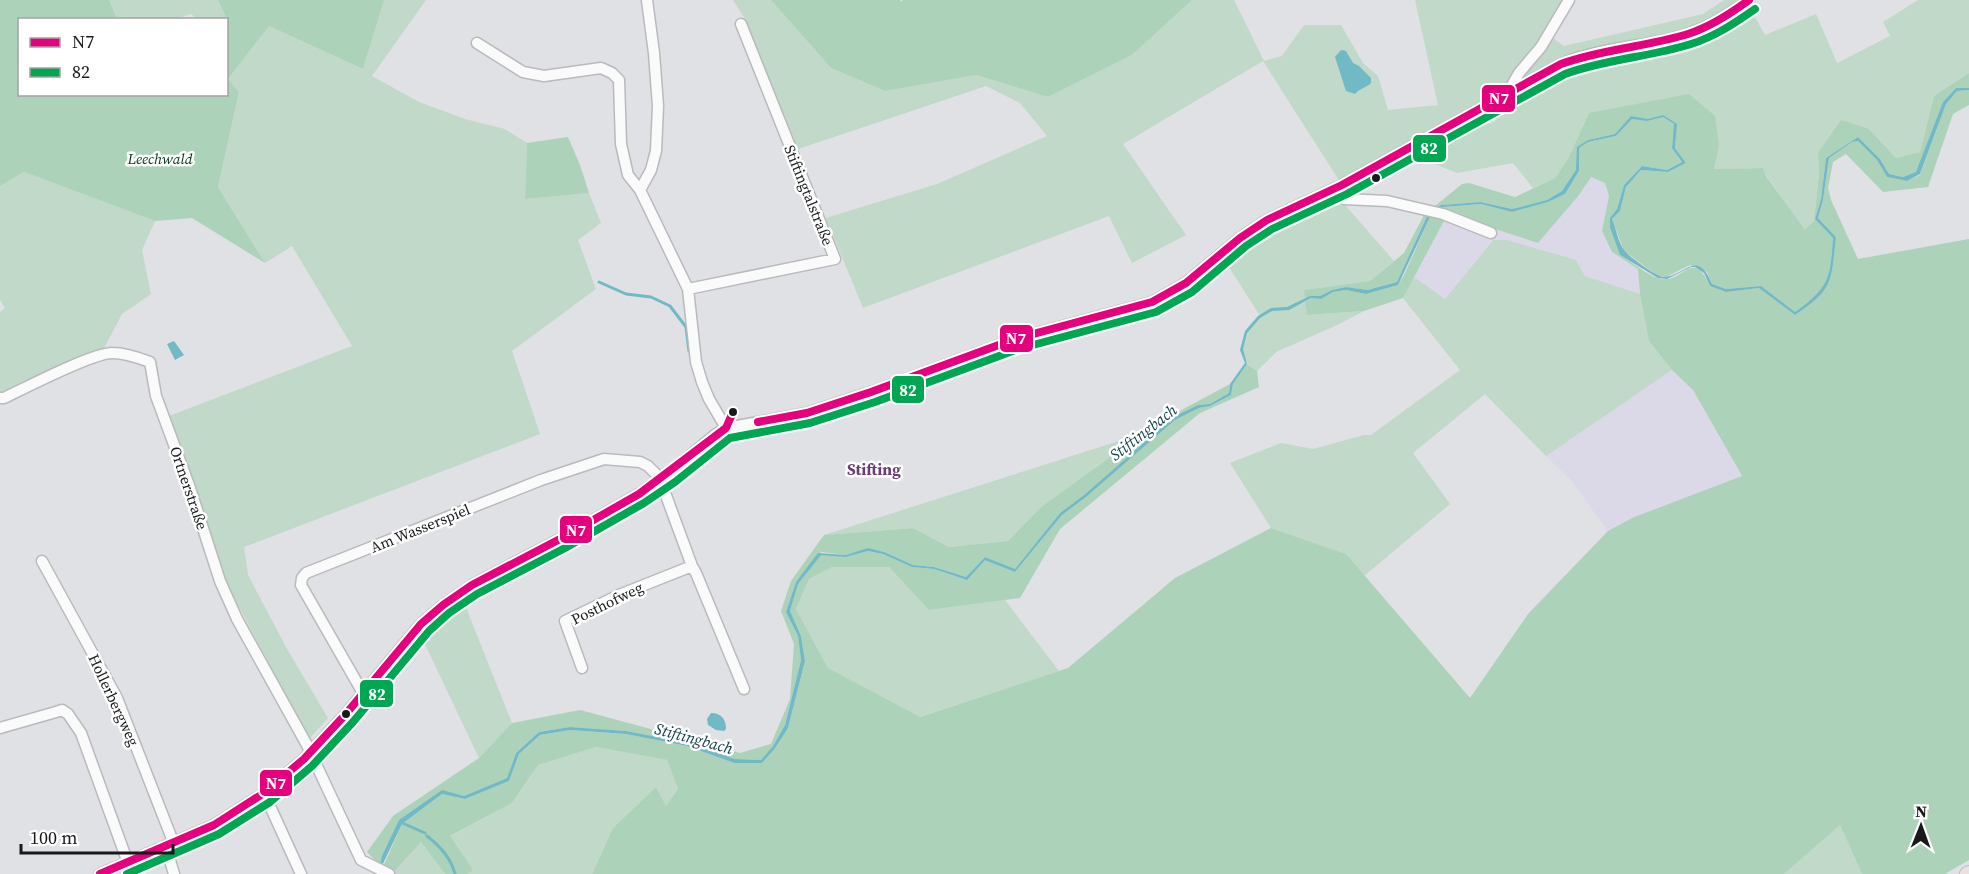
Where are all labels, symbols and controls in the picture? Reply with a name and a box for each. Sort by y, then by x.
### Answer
legend [18,18,228,96]
text: N7 [72,29,94,54]
text: 82 [72,59,90,84]
line badge: N7 [1481,84,1516,113]
text: N7 [1489,87,1509,109]
line badge: 82 [1412,134,1447,163]
text: 82 [1420,137,1438,159]
street label: Stiftingtalstraße [779,142,839,249]
park label: Leechwald [126,148,193,169]
unlabelled marker [1370,172,1382,184]
line badge: N7 [999,324,1034,353]
text: N7 [1006,327,1026,349]
line badge: 82 [891,375,925,404]
text: 82 [899,379,917,401]
water label: Stiftingbach [1105,399,1181,465]
unlabelled marker [727,406,739,418]
street label: Ortnerstraße [165,444,213,533]
district label: Stifting [847,458,901,480]
street label: Am Wasserspiel [367,498,474,558]
line badge: N7 [559,515,593,544]
text: N7 [566,519,586,541]
street label: Posthofweg [568,576,647,629]
street label: Hollerbergweg [83,651,145,750]
line badge: 82 [359,679,394,708]
text: 82 [368,683,386,705]
unlabelled marker [340,708,352,720]
water label: Stiftingbach [653,717,736,759]
line badge: N7 [259,769,293,797]
text: N7 [266,772,286,794]
north arrow [1891,796,1951,856]
text: N [1915,800,1928,822]
scale bar [21,817,172,855]
text: 100 m [30,825,77,850]

